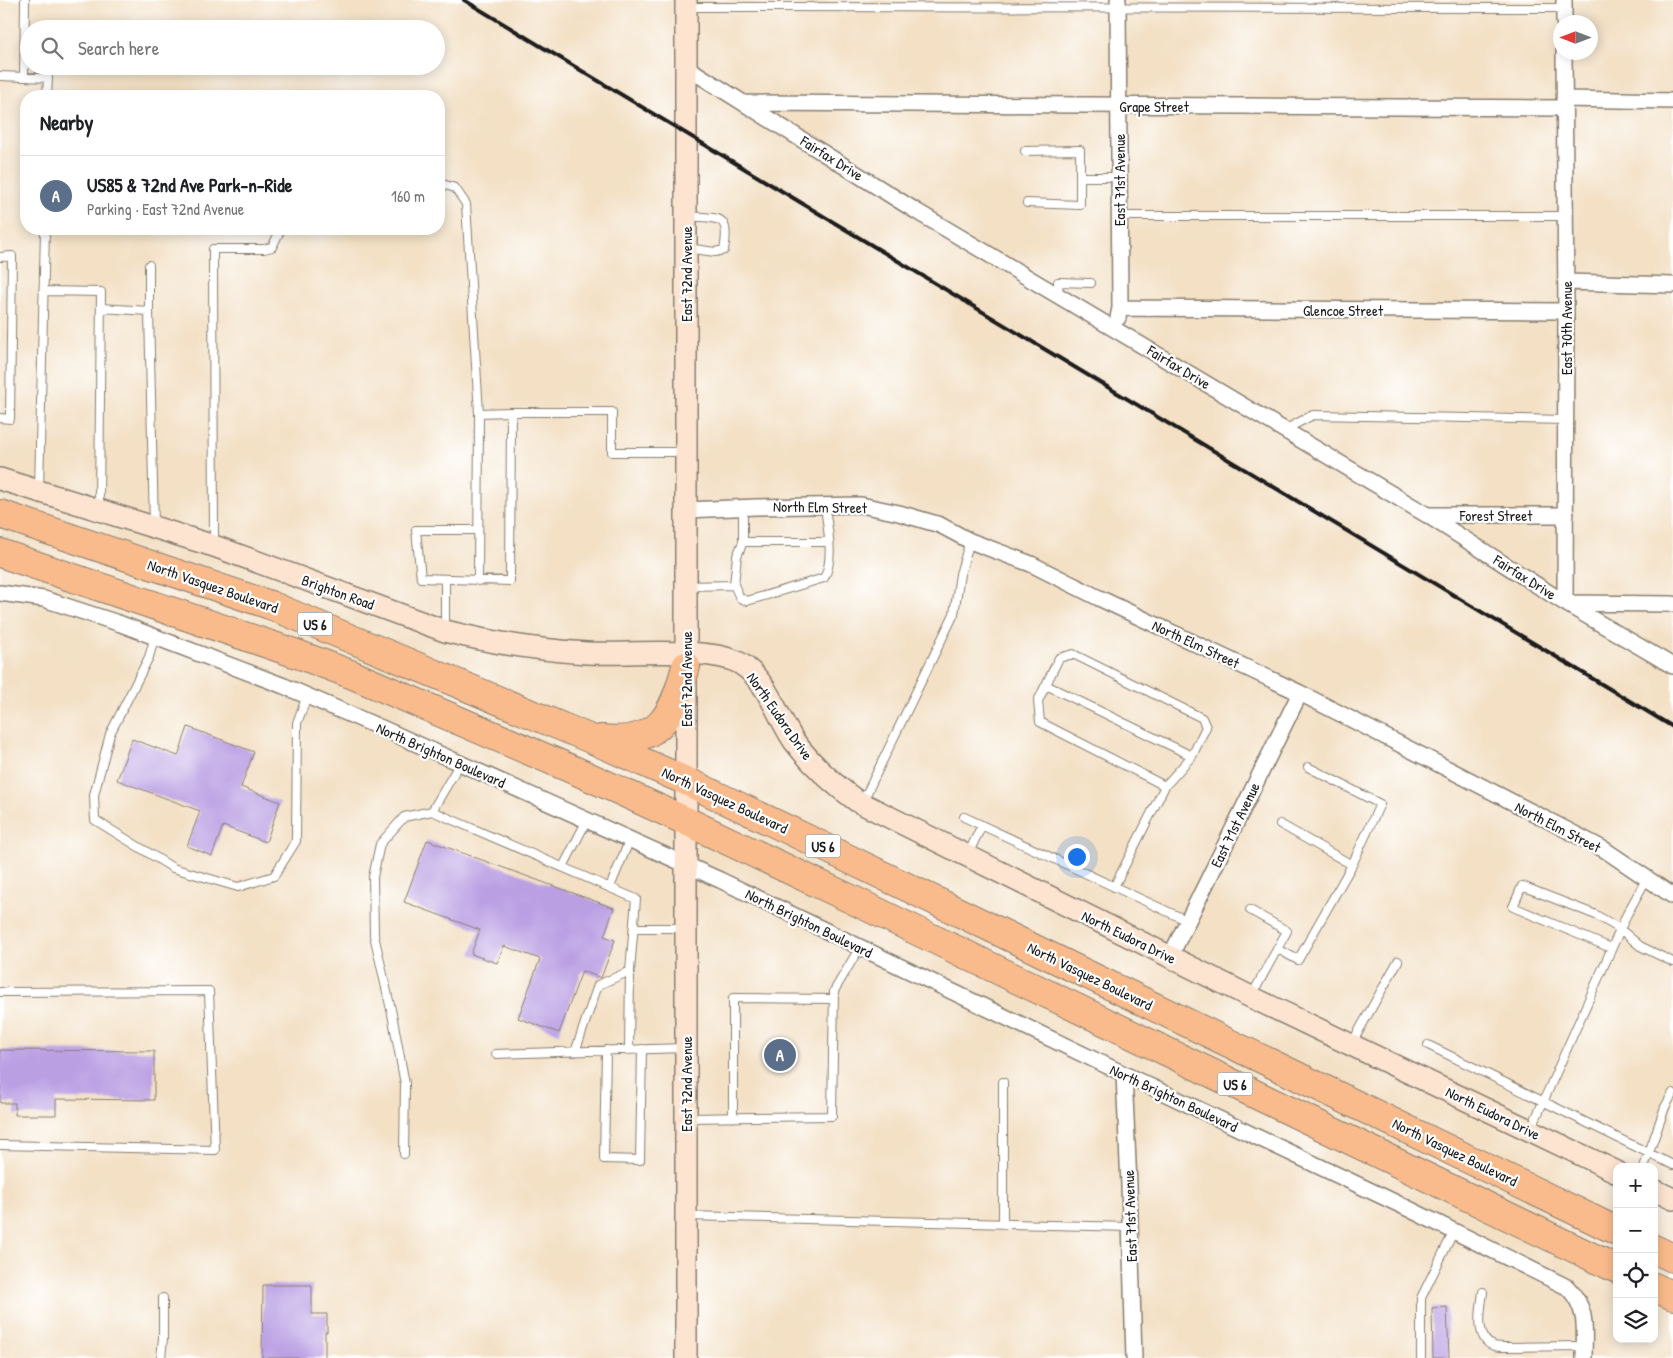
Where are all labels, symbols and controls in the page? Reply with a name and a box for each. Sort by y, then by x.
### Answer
north arrow [1553,15,1598,60]
search box [20,20,445,75]
icon: search [38,34,66,62]
text: Search here [78,35,159,61]
street label: Grape Street [1119,96,1190,117]
text: Nearby [40,108,93,137]
street label: Fairfax Drive [796,130,867,186]
street label: East 71st Avenue [1109,134,1130,226]
text: US85 & 72nd Ave Park-n-Ride [87,172,292,198]
text: A [52,185,60,207]
text: 160 m [391,185,425,207]
text: Parking · East 72nd Avenue [87,198,244,220]
street label: East 72nd Avenue [676,226,697,322]
street label: East 70th Avenue [1556,281,1577,375]
street label: Glencoe Street [1303,300,1384,321]
street label: Fairfax Drive [1143,339,1215,394]
street label: North Elm Street [773,496,868,518]
street label: Forest Street [1459,505,1533,526]
street label: Fairfax Drive [1489,549,1560,605]
street label: North Vasquez Boulevard [145,554,281,618]
street label: Brighton Road [299,569,377,615]
road number: US 6 [298,612,332,636]
street label: North Elm Street [1149,615,1244,674]
street label: East 72nd Avenue [676,631,697,727]
street label: North Eudora Drive [742,668,818,764]
street label: North Brighton Boulevard [373,717,509,793]
street label: North Vasquez Boulevard [659,762,792,838]
street label: East 71st Avenue [1205,779,1265,871]
street label: North Elm Street [1511,796,1605,858]
road number: US 6 [806,834,840,858]
your location [1064,844,1090,870]
street label: North Brighton Boulevard [742,883,876,963]
street label: North Eudora Drive [1078,905,1180,969]
street label: North Vasquez Boulevard [1024,937,1156,1015]
street label: East 72nd Avenue [676,1036,697,1132]
pin: A [764,1036,796,1074]
street label: North Brighton Boulevard [1107,1059,1242,1137]
road number: US 6 [1218,1072,1252,1096]
street label: North Eudora Drive [1442,1081,1544,1145]
street label: North Vasquez Boulevard [1389,1113,1521,1191]
map controls [1613,1163,1658,1343]
button: + [1613,1163,1658,1208]
street label: East 71st Avenue [1118,1170,1142,1262]
button: − [1613,1208,1658,1253]
button: locate [1613,1253,1658,1298]
button: layers [1613,1298,1658,1343]

